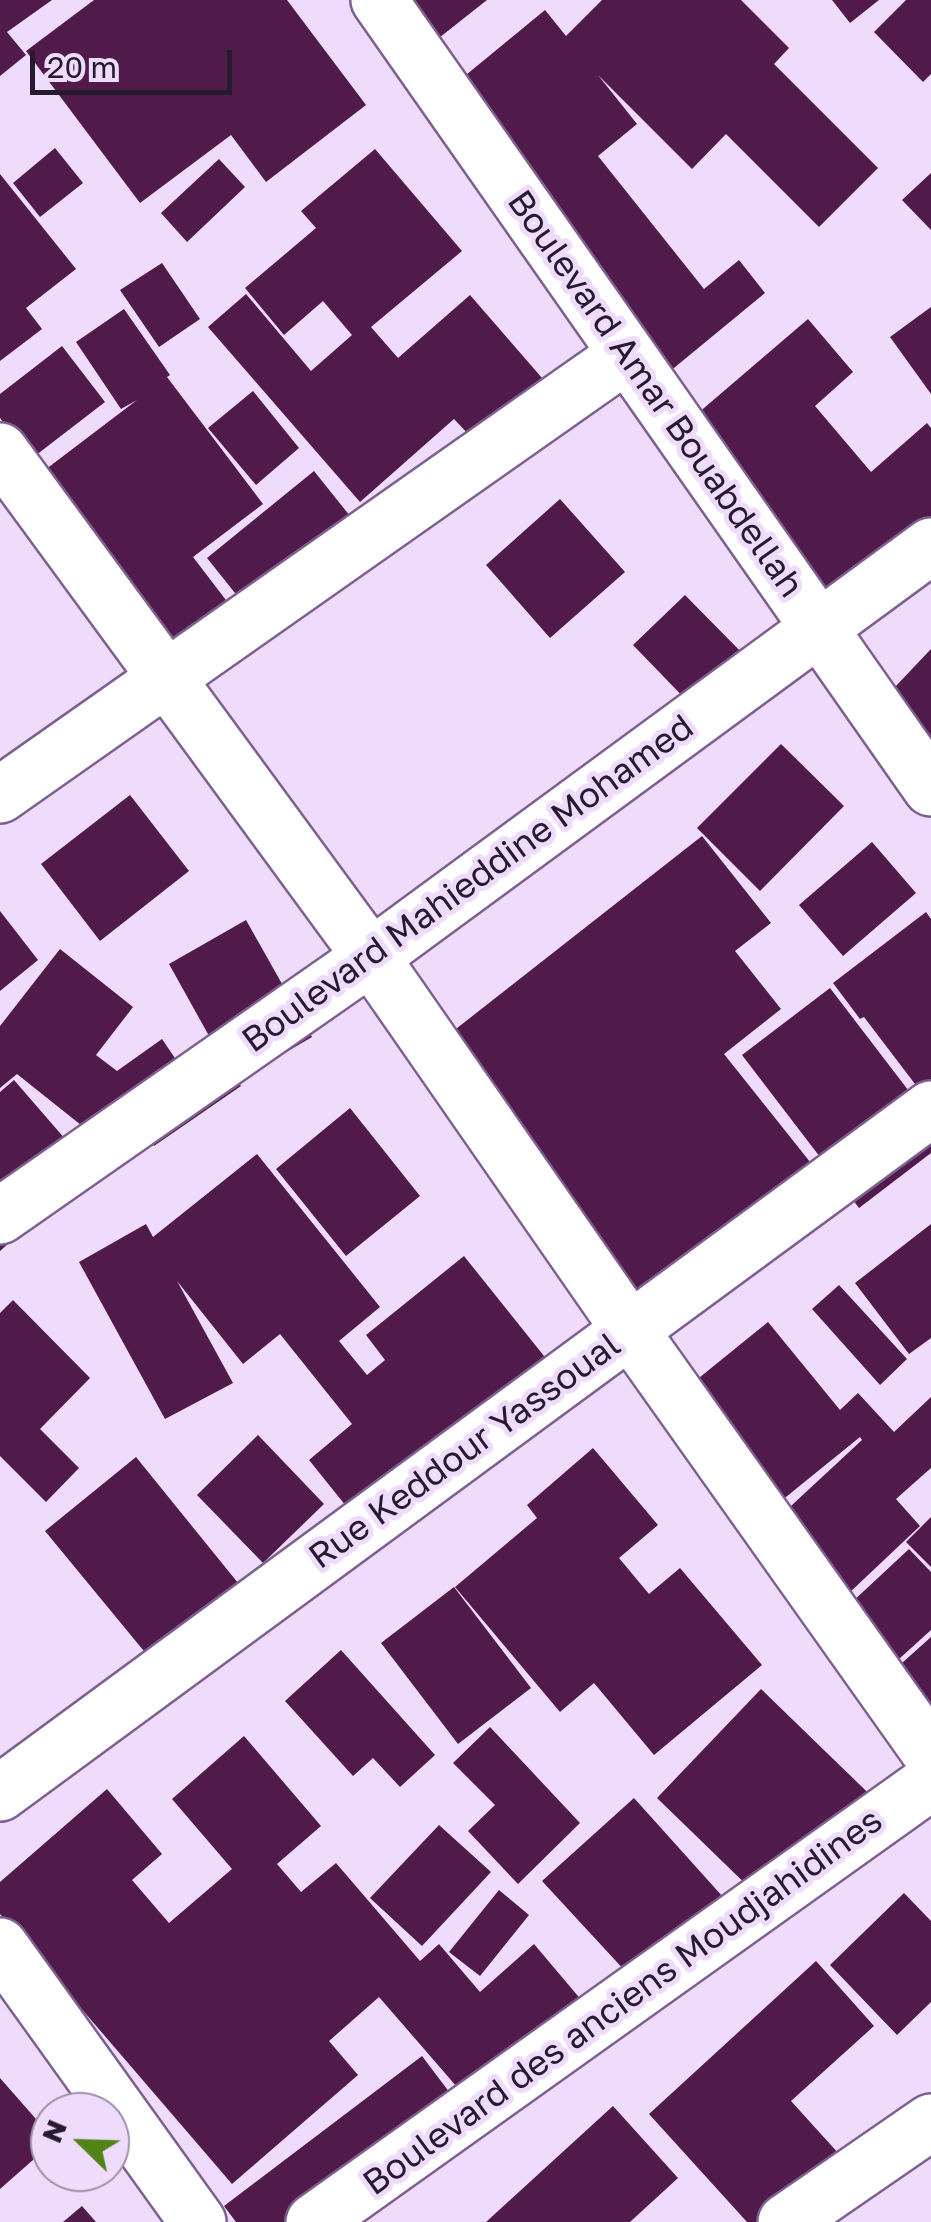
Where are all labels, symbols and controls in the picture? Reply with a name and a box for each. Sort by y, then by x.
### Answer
scale bar [35,30,238,92]
text: 20 m [47,49,117,85]
street label: Boulevard Amar Bouabdellah [498,182,812,606]
street label: Boulevard Mahieddine Mohamed [234,706,702,1062]
street label: Rue Keddour Yassoual [301,1324,629,1578]
street label: Boulevard des anciens Moudjahidines [355,1800,891,2204]
north arrow [30,2092,130,2192]
text: N [34,2115,73,2147]

